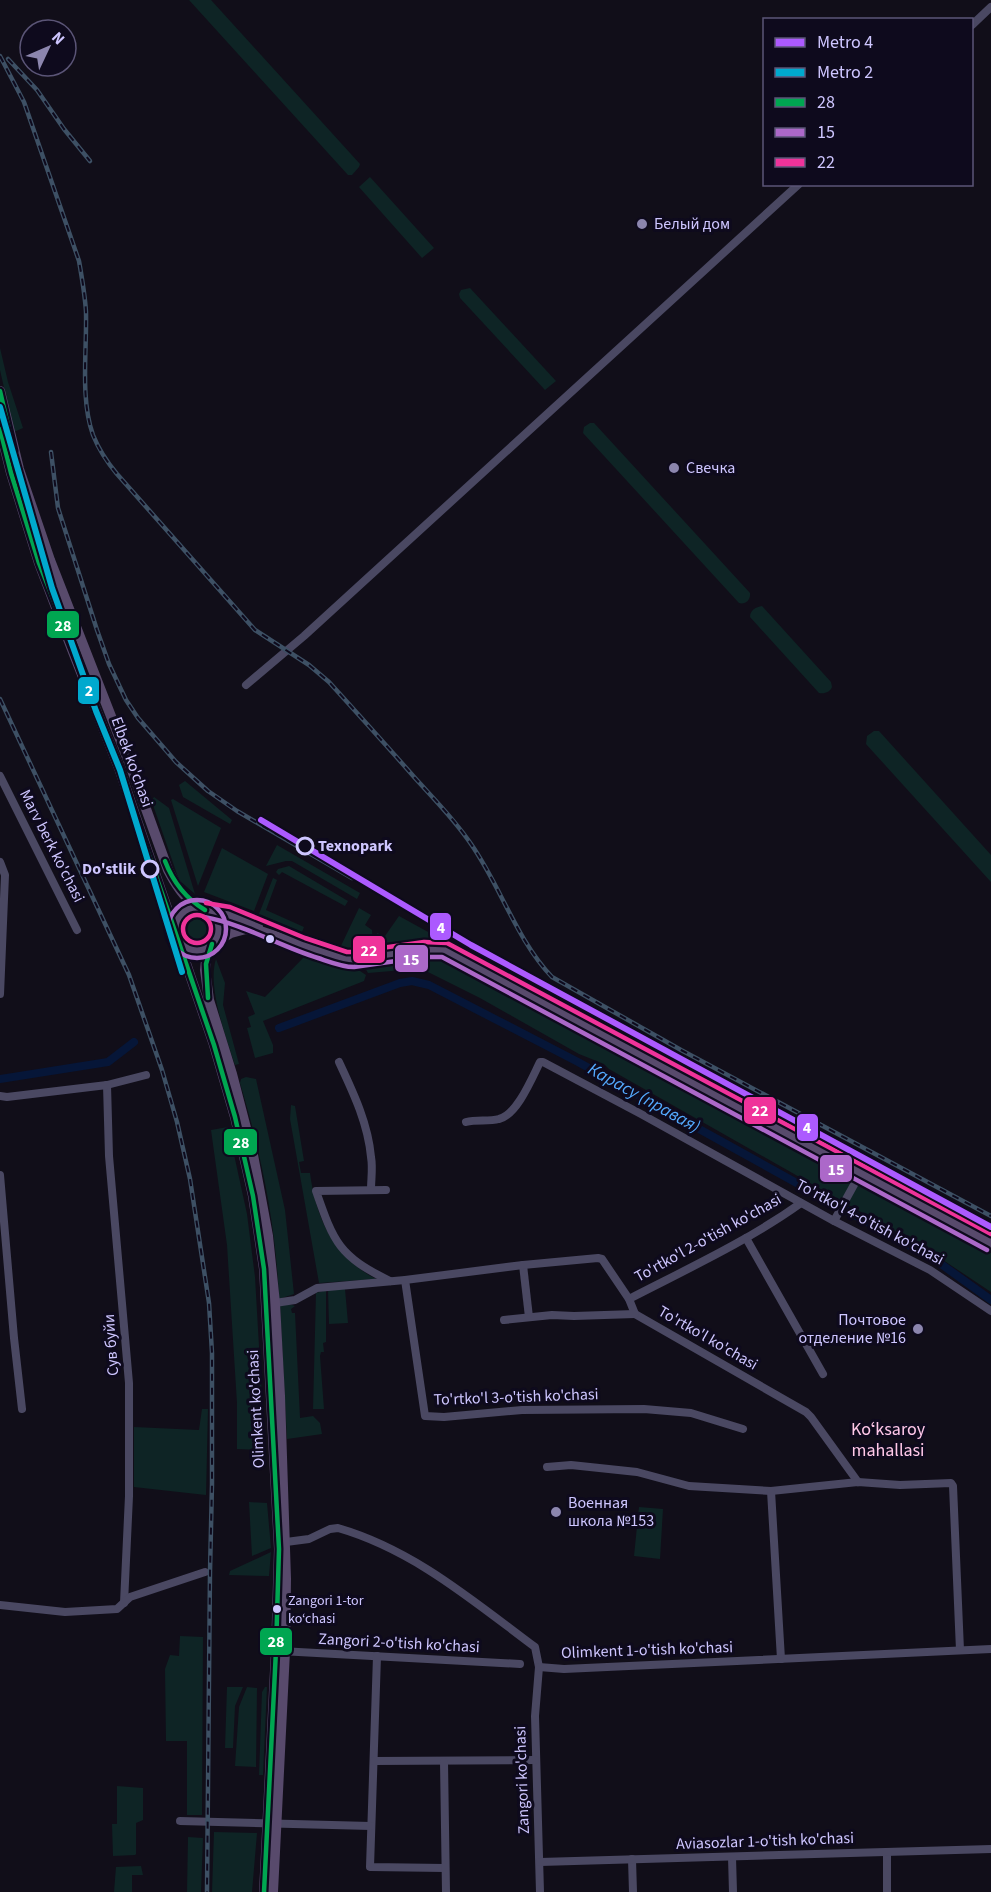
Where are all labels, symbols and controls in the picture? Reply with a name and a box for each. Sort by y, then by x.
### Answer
north arrow [18,18,78,78]
legend [763,18,973,186]
text: N [46,27,70,50]
text: Metro 4 [817,30,873,55]
text: Metro 2 [817,60,873,85]
text: 28 [817,90,835,115]
text: 15 [817,120,835,145]
text: 22 [817,150,835,175]
place label: Белый дом [654,213,730,235]
marker: Белый дом [635,217,649,231]
place label: Свечка [686,457,735,479]
marker: Свечка [667,461,681,475]
line badge: 28 [46,610,80,639]
text: 28 [55,615,71,637]
line badge: 2 [77,676,100,705]
text: 2 [85,680,93,702]
street label: Elbek ko'chasi [106,714,158,810]
street label: Marv berk ko'chasi [14,786,90,906]
place label: Texnopark [318,835,393,857]
marker: Texnopark [296,837,314,855]
place label: Do'stlik [82,858,136,880]
marker: Do'stlik [141,860,159,878]
line badge: 4 [429,912,452,941]
text: 4 [437,917,446,939]
unlabelled marker [264,933,276,945]
line badge: 22 [352,935,386,964]
text: 22 [361,940,377,962]
line badge: 15 [394,944,429,973]
text: 15 [403,949,419,971]
water label: Карасу (правая) [583,1057,705,1139]
line badge: 22 [743,1096,777,1125]
text: 22 [752,1100,768,1122]
line badge: 4 [796,1113,819,1142]
text: 4 [803,1117,812,1139]
line badge: 28 [223,1128,258,1156]
text: 28 [233,1132,249,1154]
line badge: 15 [819,1154,853,1183]
text: 15 [828,1159,844,1181]
street label: To'rtko'l 4-o'tish ko'chasi [792,1174,948,1270]
street label: To'rtko'l 2-o'tish ko'chasi [631,1188,785,1288]
street label: To'rtko'l ko'chasi [654,1301,762,1375]
place label: Почтовое отделение №16 [798,1309,906,1349]
street label: Сув буйи [98,1313,124,1377]
marker: Почтовое отделение №16 [911,1322,925,1336]
street label: Olimkent ko'chasi [242,1349,270,1469]
street label: To'rtko'l 3-o'tish ko'chasi [433,1383,599,1411]
district label: Koʻksaroy mahallasi [851,1417,926,1463]
place label: Военная школа №153 [568,1492,654,1532]
marker: Военная школа №153 [549,1505,563,1519]
place label: Zangori 1-tor ko‘chasi [288,1591,364,1629]
marker: Zangori 1-tor ko‘chasi [271,1603,283,1615]
line badge: 28 [259,1627,293,1656]
street label: Zangori 2-o'tish ko'chasi [318,1628,480,1658]
text: 28 [268,1631,284,1653]
street label: Olimkent 1-o'tish ko'chasi [561,1636,733,1664]
street label: Zangori ko'chasi [509,1725,535,1835]
street label: Aviasozlar 1-o'tish ko'chasi [676,1827,854,1855]

